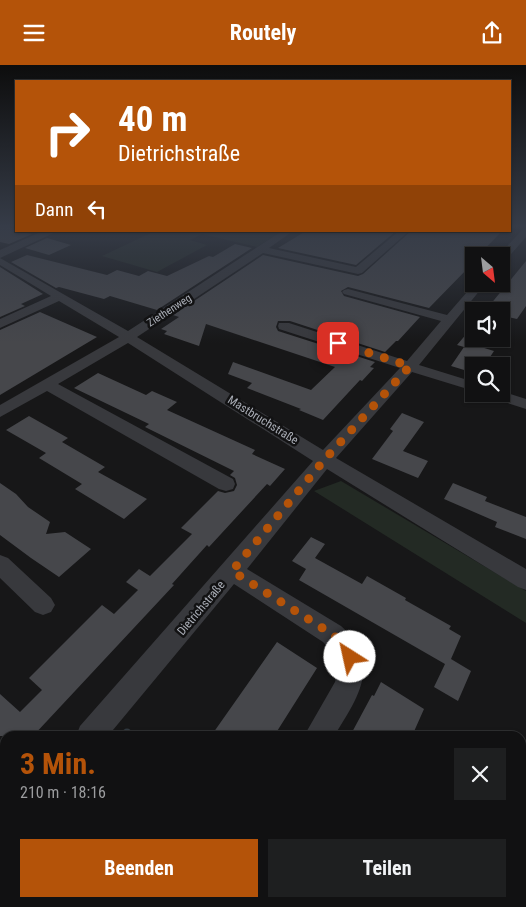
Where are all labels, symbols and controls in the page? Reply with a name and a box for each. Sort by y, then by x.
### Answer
icon: menu [20,19,48,47]
icon: share [478,19,506,47]
text: Routely [230,20,296,45]
text: 40 m [118,99,187,140]
icon: right [35,100,100,165]
text: Dietrichstraße [118,141,240,166]
icon: left [83,195,111,223]
text: Dann [35,198,73,221]
north arrow [465,247,510,293]
map controls [465,247,510,402]
street label: Ziethenweg [145,291,194,330]
button: sound [465,302,510,347]
pin [317,322,359,364]
icon: arrive [324,329,352,357]
button: search [465,357,510,402]
street label: Mastbruchstraße [225,393,301,447]
street label: Dietrichstraße [174,578,228,638]
position arrow [323,630,375,682]
text: 3 Min. [20,746,96,781]
button: close [454,748,506,800]
text: 210 m · 18:16 [20,783,106,802]
button: Beenden [20,839,258,897]
button: Teilen [268,839,506,897]

